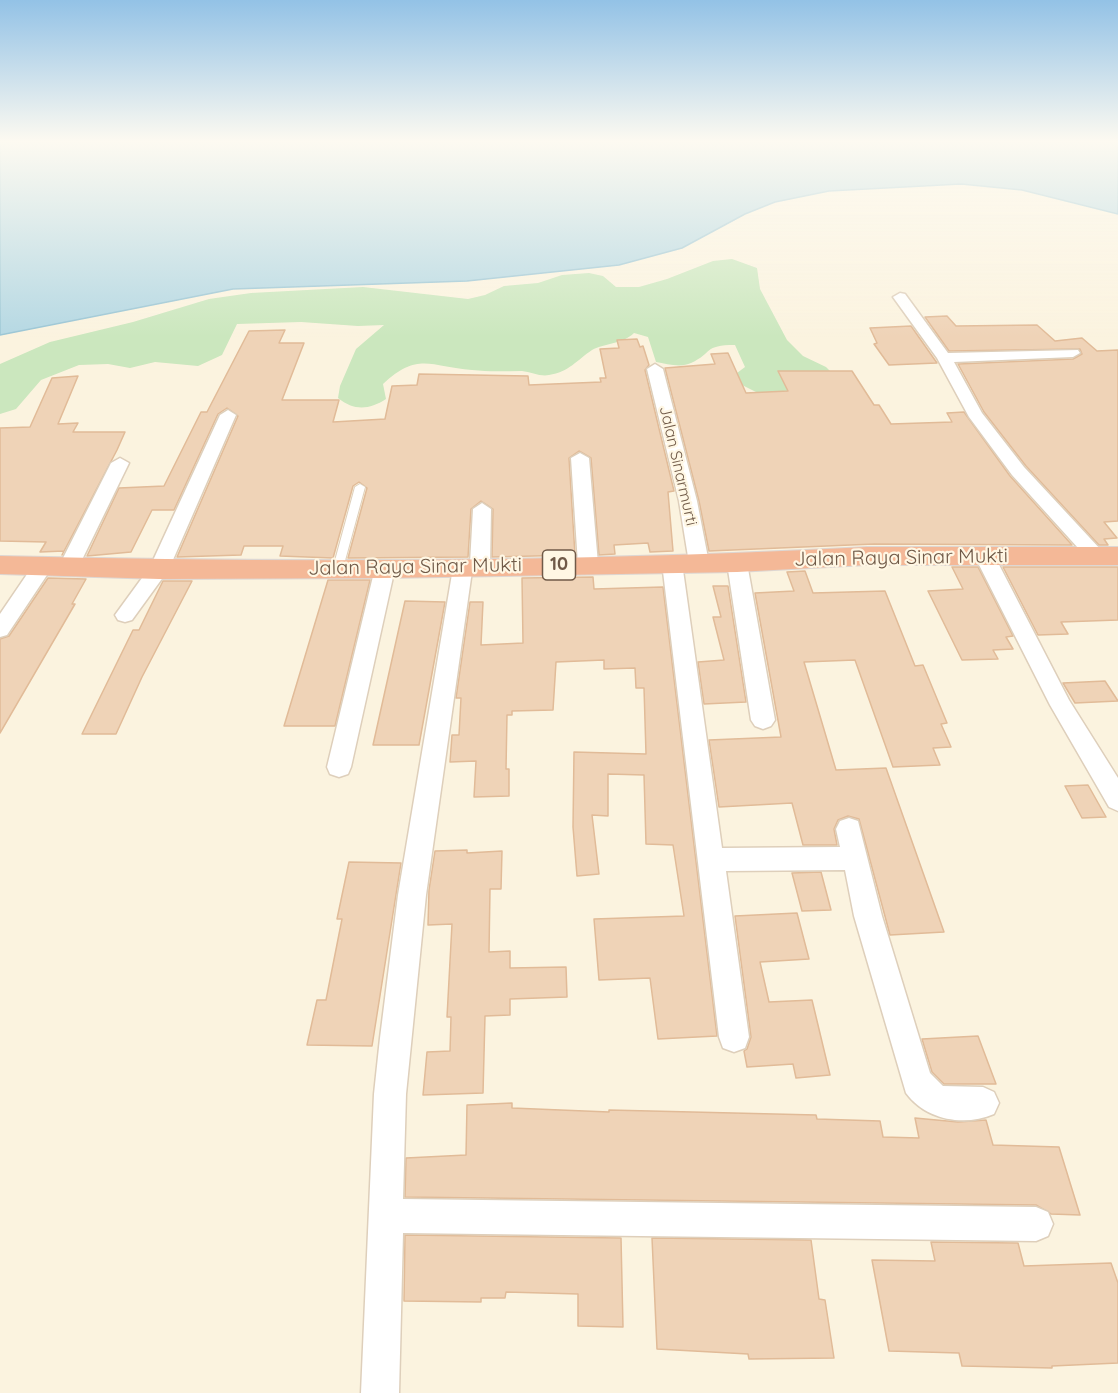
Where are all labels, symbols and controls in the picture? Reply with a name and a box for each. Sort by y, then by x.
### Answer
street label: Jalan Sinarmurti [655,404,701,528]
street label: Jalan Raya Sinar Mukti [794,544,1008,572]
road number: 10 [542,550,576,580]
street label: Jalan Raya Sinar Mukti [308,553,522,581]

